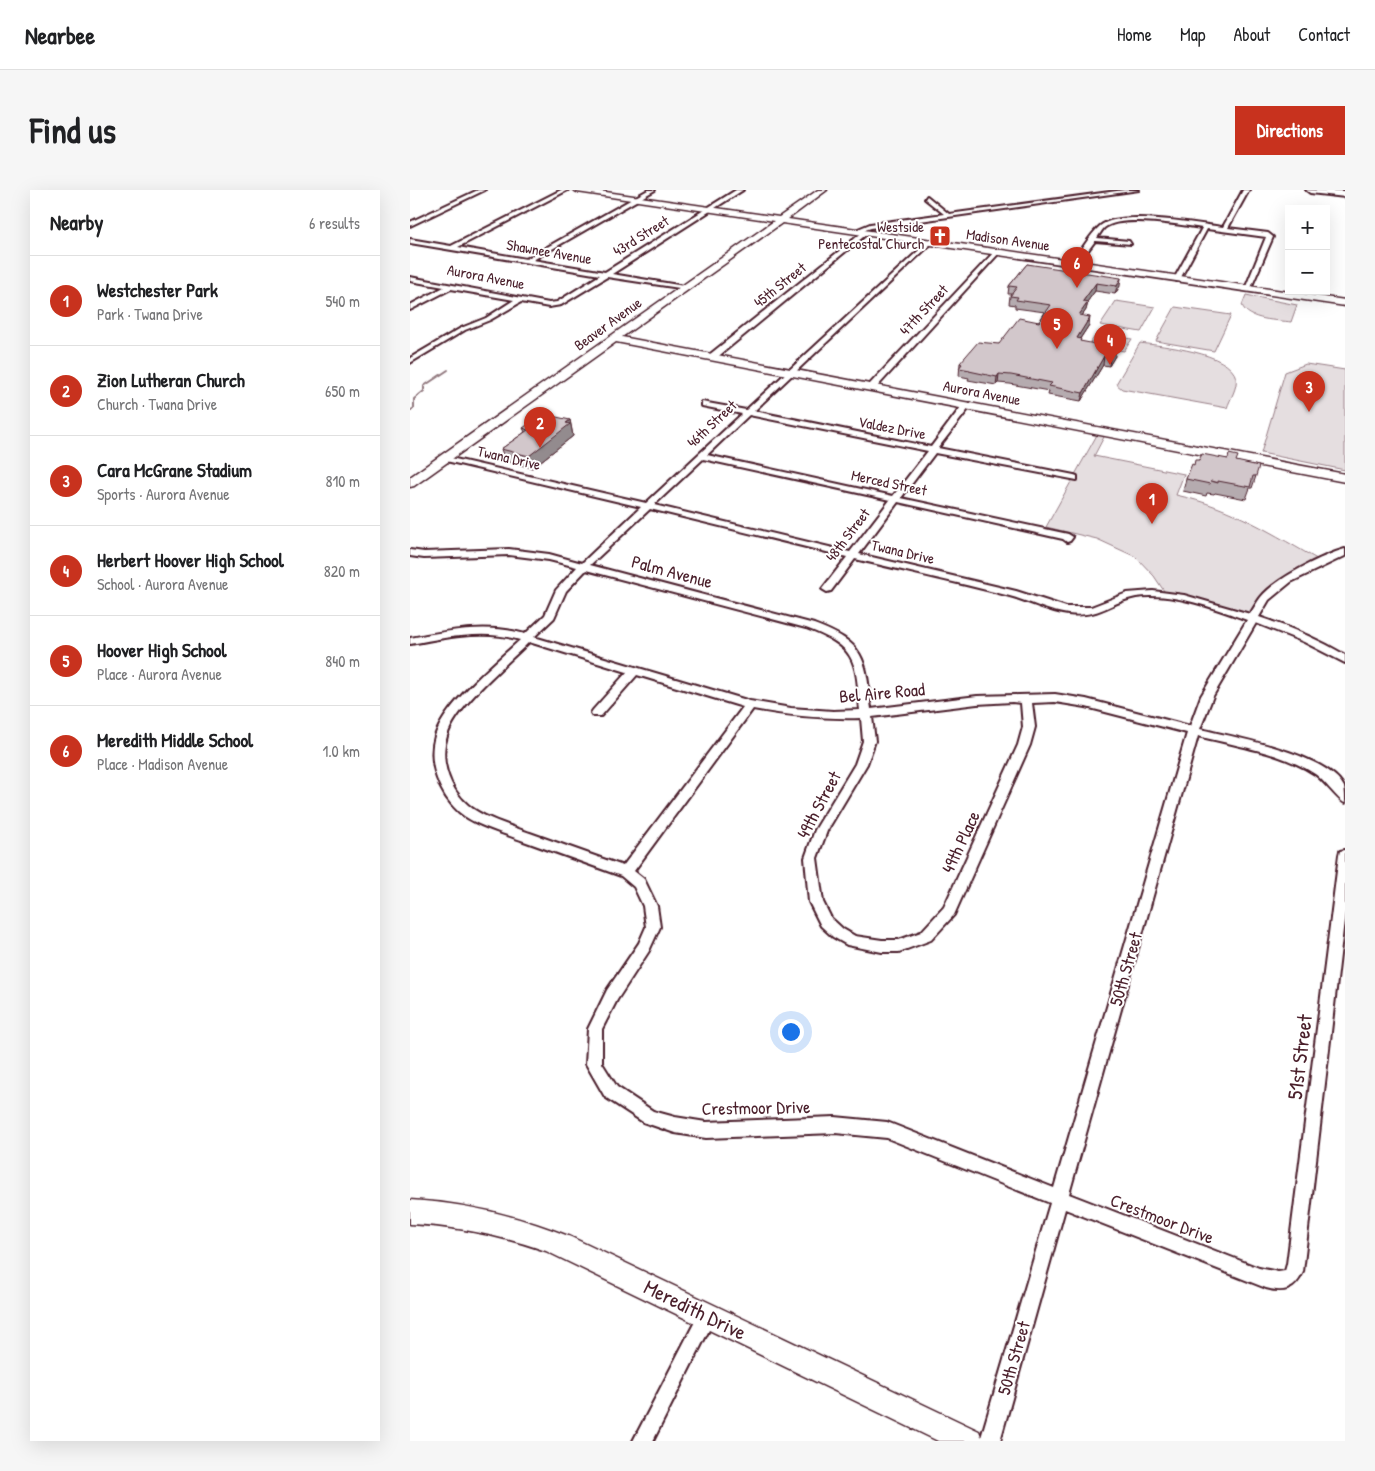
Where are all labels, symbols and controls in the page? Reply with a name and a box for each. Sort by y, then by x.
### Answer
text: Nearbee [25,19,95,51]
text: Home [1117,22,1152,47]
text: Map [1180,22,1205,47]
text: About [1233,22,1270,47]
text: Contact [1298,22,1350,47]
button: Directions [1235,106,1345,155]
text: Find us [30,107,116,154]
map controls [1285,205,1330,295]
button: + [1285,205,1330,250]
text: Nearby [50,208,103,237]
street label: 43rd Street [609,210,673,261]
text: 6 results [309,212,360,234]
place label: Westside Pentecostal Church [818,216,924,254]
street label: Madison Avenue [965,223,1051,256]
church icon: Westside Pentecostal Church [928,224,952,248]
street label: Shawnee Avenue [505,234,593,269]
pin: 6 [1061,247,1093,288]
button: − [1285,250,1330,295]
street label: 45th Street [749,256,811,312]
street label: Aurora Avenue [446,259,527,294]
text: Westchester Park [97,277,218,303]
street label: 47th Street [895,279,953,340]
text: 1 [63,290,69,312]
text: 540 m [326,290,360,312]
street label: Beaver Avenue [570,292,646,355]
text: Park · Twana Drive [97,303,203,325]
pin: 5 [1041,308,1073,349]
pin: 4 [1094,324,1126,365]
text: Zion Lutheran Church [97,367,245,393]
pin: 3 [1293,371,1325,412]
street label: Aurora Avenue [942,375,1023,410]
text: 2 [62,380,70,402]
text: 650 m [325,380,360,402]
text: Church · Twana Drive [97,393,217,415]
street label: 46th Street [682,394,742,452]
pin: 2 [524,407,556,448]
street label: Valdez Drive [857,411,928,444]
street label: Twana Drive [475,440,543,475]
text: Cara McGrane Stadium [97,457,252,483]
street label: Merced Street [849,464,930,501]
text: 3 [62,470,70,492]
text: 810 m [326,470,360,492]
text: Sports · Aurora Avenue [97,483,230,505]
pin: 1 [1136,483,1168,524]
street label: 48th Street [821,503,875,566]
street label: Twana Drive [869,534,937,569]
text: Herbert Hoover High School [97,547,284,573]
street label: Palm Avenue [629,549,715,594]
text: 4 [63,560,69,582]
text: 820 m [324,560,360,582]
text: School · Aurora Avenue [97,573,229,595]
text: Hoover High School [97,637,226,663]
text: 5 [63,650,69,672]
text: 840 m [325,650,360,672]
text: Place · Aurora Avenue [97,663,222,685]
street label: Bel Aire Road [838,676,926,709]
text: Meredith Middle School [97,727,253,753]
text: 6 [63,740,69,762]
text: 1.0 km [322,740,360,762]
text: Place · Madison Avenue [97,753,228,775]
street label: 49th Street [790,766,847,843]
street label: 49th Place [935,807,986,877]
street label: 50th Street [1103,928,1148,1009]
street label: 51st Street [1280,1012,1319,1101]
your location [778,1019,804,1045]
street label: Crestmoor Drive [701,1094,811,1121]
street label: Crestmoor Drive [1107,1187,1217,1250]
street label: Meredith Drive [639,1272,751,1347]
street label: 50th Street [991,1317,1036,1398]

